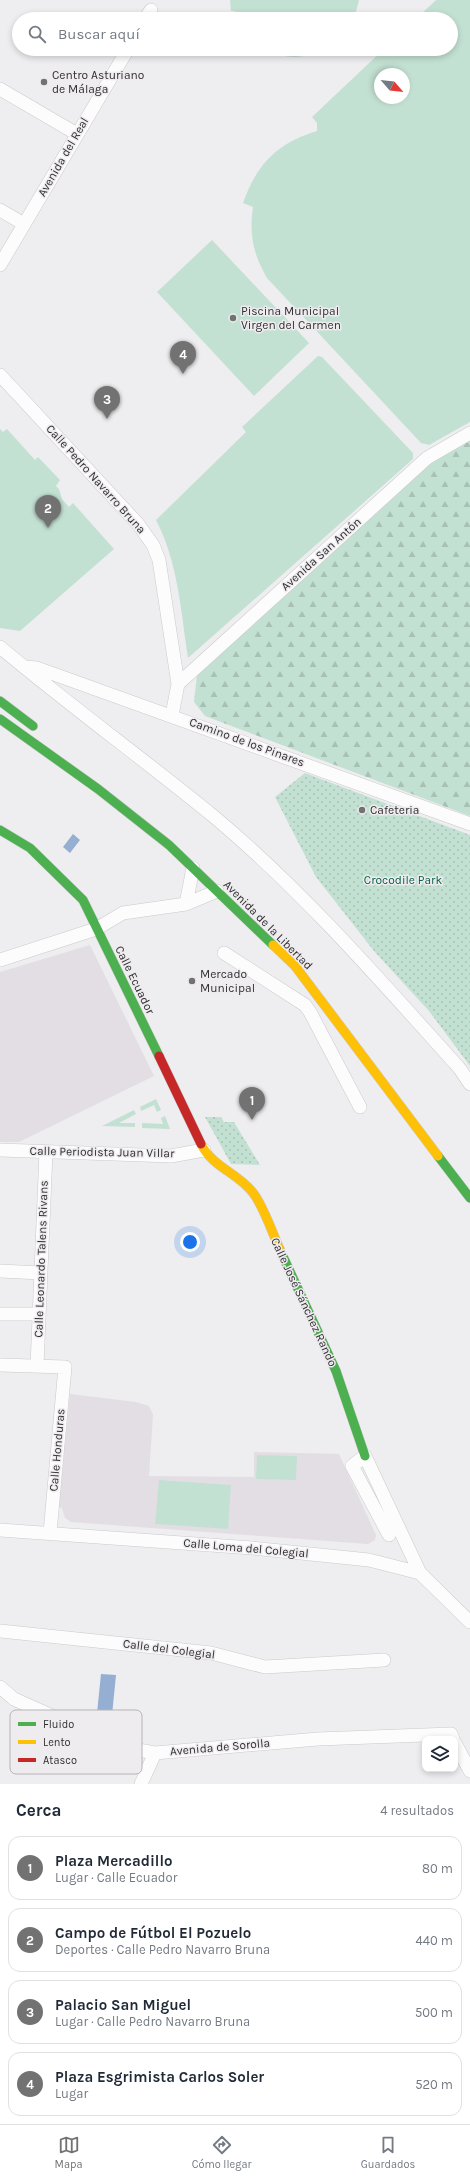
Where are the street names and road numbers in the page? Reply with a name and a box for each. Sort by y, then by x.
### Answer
street label: Avenida del Real [35,115,91,199]
street label: Calle Pedro Navarro Bruna [43,422,149,536]
street label: Avenida San Antón [278,514,364,594]
street label: Camino de los Pinares [188,715,306,769]
street label: Avenida de la Libertad [221,878,315,972]
street label: Calle Ecuador [112,943,158,1017]
street label: Calle Periodista Juan Villar [30,1144,175,1160]
street label: Calle Leonardo Talens Rivans [31,1180,51,1338]
street label: Calle José Sánchez Rando [268,1235,340,1369]
street label: Calle Honduras [46,1408,68,1492]
street label: Calle Loma del Colegial [183,1536,309,1560]
street label: Calle del Colegial [122,1636,216,1662]
street label: Avenida de Sorolla [169,1736,271,1758]

